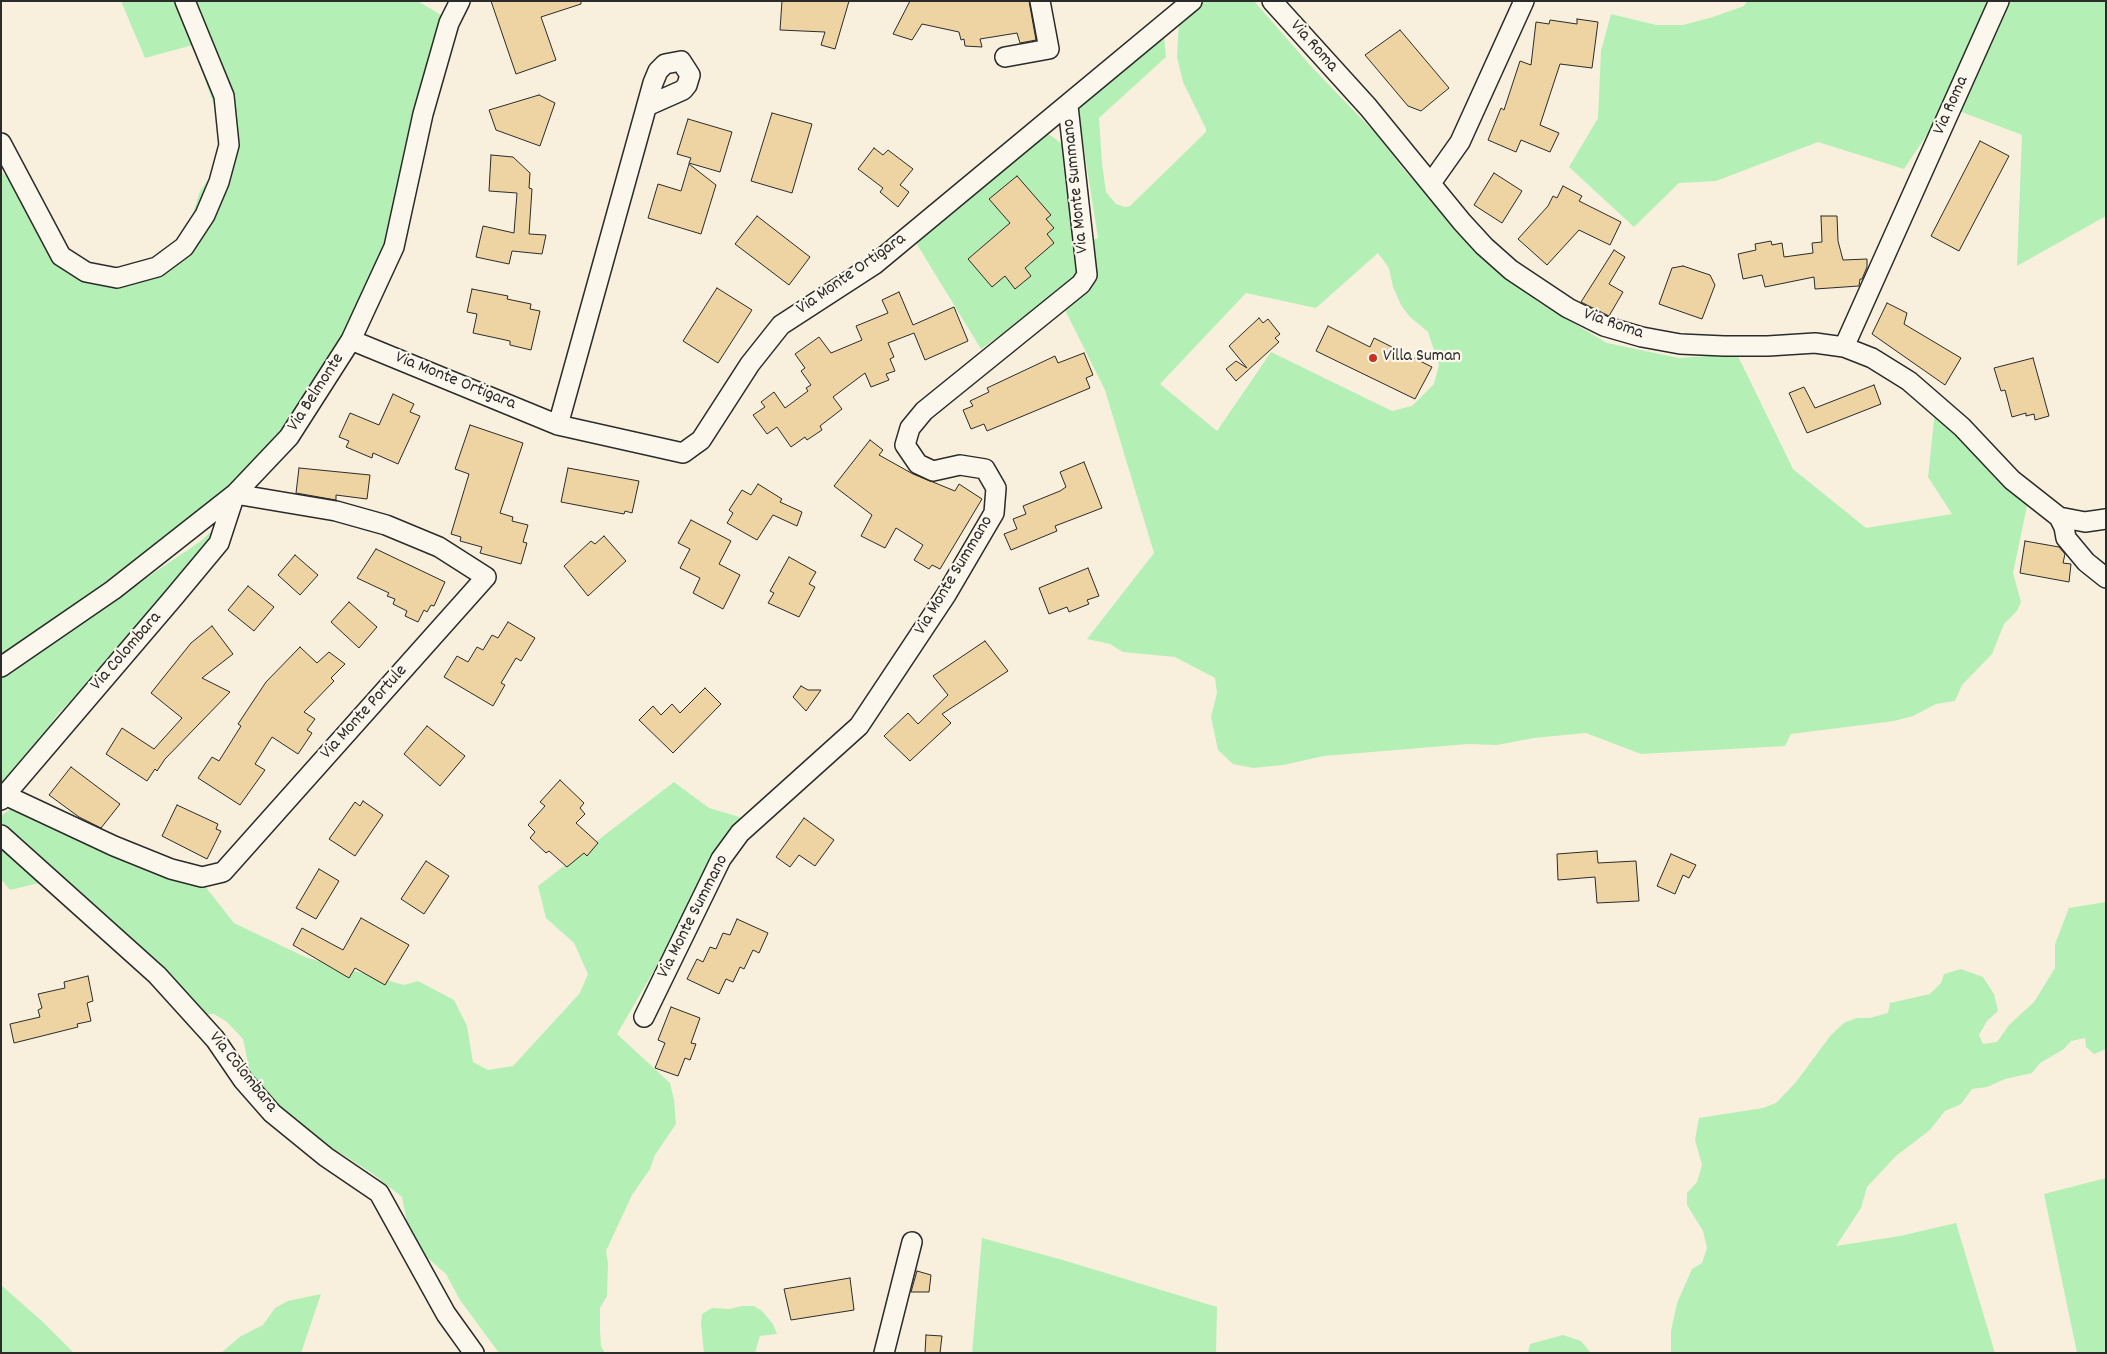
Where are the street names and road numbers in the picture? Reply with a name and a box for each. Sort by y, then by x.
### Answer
street label: Via Roma [1284,17,1342,77]
street label: Via Roma [1930,73,1974,139]
street label: Via Monte Summano [1059,118,1095,254]
street label: Via Monte Ortigara [793,229,911,321]
street label: Via Roma [1580,305,1646,345]
street label: Via Monte Ortigara [391,348,519,416]
street label: Via Belmonte [284,350,350,436]
street label: Via Monte Summano [911,512,999,640]
street label: Via Colombara [87,608,167,696]
street label: Via Monte Portule [317,661,413,765]
street label: Via Monte Summano [654,852,734,982]
street label: Via Colombara [203,1028,281,1118]

